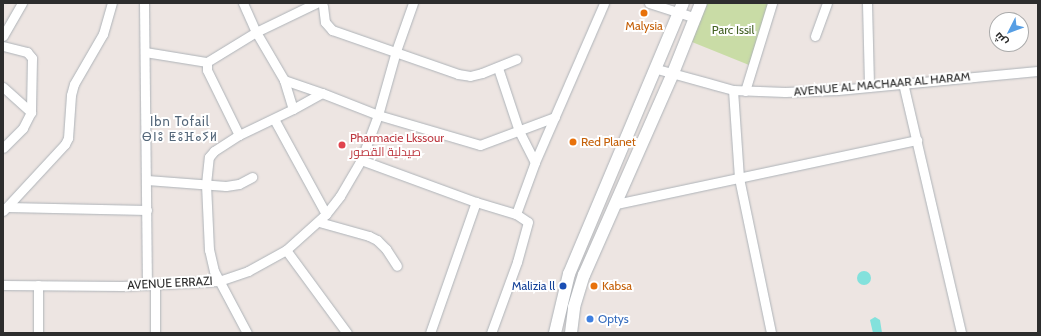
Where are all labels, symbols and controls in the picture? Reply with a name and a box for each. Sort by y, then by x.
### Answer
marker: Malysia [639,8,649,18]
north arrow [989,12,1029,52]
place label: Malysia [625,19,663,33]
park label: Parc Issil [712,23,754,37]
text: ش [991,29,1011,49]
street label: AVENUE AL MACHAAR AL HARAM [793,69,971,99]
district label: Ibn Tofail ⴱⵏⵓ ⵟⵓⴼⴰⵢⵍ [147,114,213,145]
place label: Pharmacie Lkssour صيدلية القصور [350,131,444,159]
place label: Red Planet [581,135,636,149]
marker: Red Planet [568,137,578,147]
marker: Pharmacie Lkssour صيدلية القصور [337,140,347,150]
street label: AVENUE ERRAZI [127,274,213,292]
place label: Malizia ll [512,279,555,293]
place label: Kabsa [602,279,632,293]
marker: Malizia ll [558,281,568,291]
marker: Kabsa [589,281,599,291]
place label: Optys [598,312,629,326]
marker: Optys [585,314,595,324]

